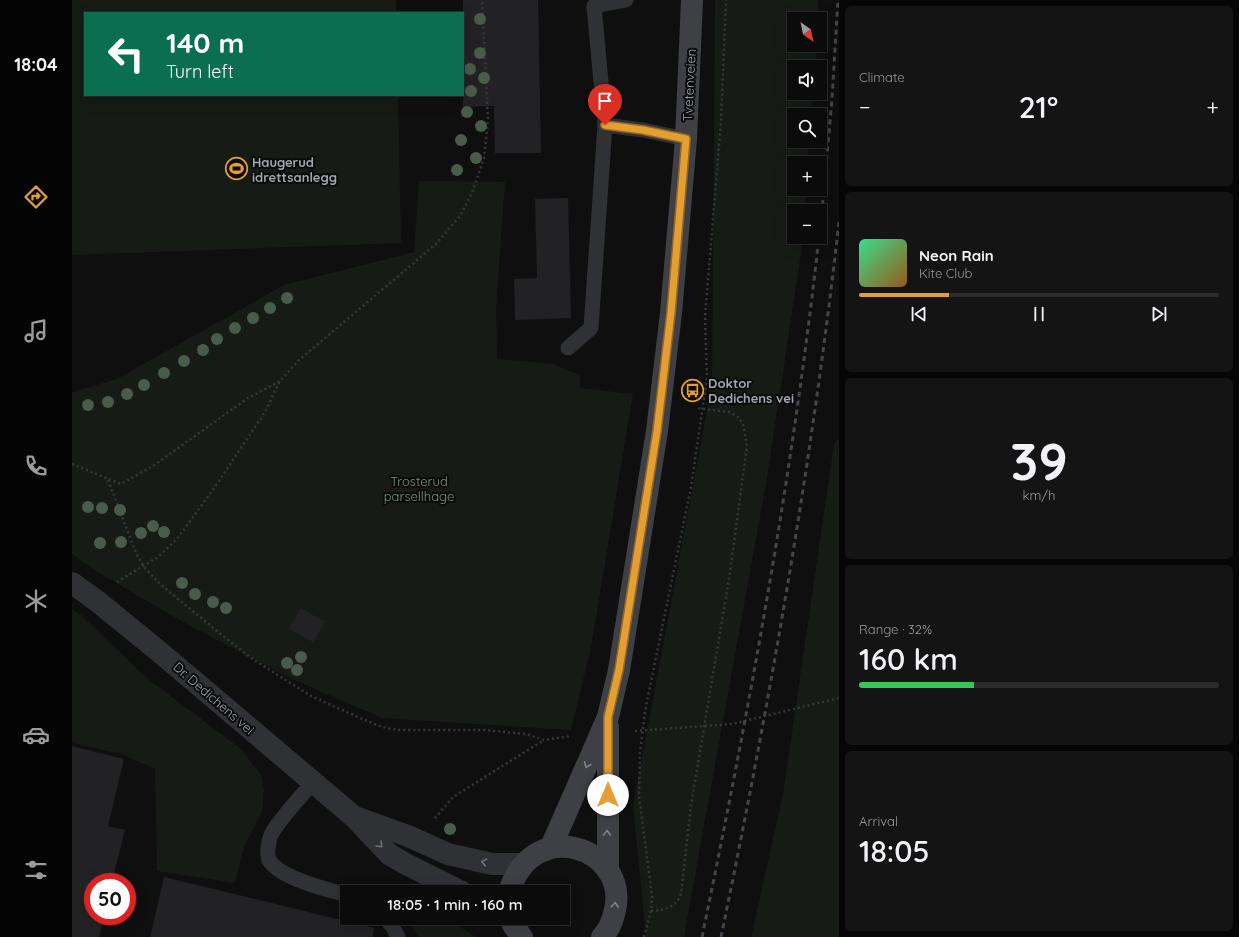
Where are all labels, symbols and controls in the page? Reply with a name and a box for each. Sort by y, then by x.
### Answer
north arrow [787,12,827,52]
map controls [787,12,827,244]
text: 140 m [166,25,244,60]
icon: left [100,28,152,80]
street label: Tvetenveien [679,48,699,122]
text: 18:04 [14,53,58,76]
text: Turn left [166,60,234,83]
button: sound [787,60,827,100]
text: Climate [859,69,905,85]
pin [588,84,622,125]
text: 21° [1019,88,1058,126]
icon: arrive [594,90,616,112]
text: − [859,93,870,121]
text: + [1207,93,1219,121]
button: search [787,108,827,148]
place label: Haugerud idrettsanlegg [252,154,337,185]
sports icon: Haugerud idrettsanlegg [223,156,249,182]
button: + [787,156,827,196]
icon: directions [22,183,50,211]
button: − [787,204,827,244]
text: Neon Rain [919,246,994,265]
text: Kite Club [919,265,972,281]
icon: previous [908,303,930,325]
icon: pause [1028,303,1050,325]
icon: next [1148,303,1170,325]
icon: music [22,317,50,345]
place label: Doktor Dedichens vei [708,375,794,406]
bus stop icon: Doktor Dedichens vei [680,377,706,403]
text: 39 [1010,428,1068,493]
icon: phone [22,452,50,480]
park label: Trosterud parsellhage [384,473,454,504]
text: km/h [1023,487,1055,503]
icon: climate [22,587,50,615]
text: Range · 32% [859,621,932,637]
text: 160 km [859,640,958,678]
street label: Dr. Dedichens vei [170,659,258,737]
icon: car [22,721,50,749]
one-way arrow [584,761,592,769]
position arrow [587,774,629,816]
text: Arrival [859,813,898,829]
one-way arrow [603,830,611,836]
text: 18:05 [859,832,929,870]
one-way arrow [376,840,383,848]
icon: filters [22,856,50,884]
one-way arrow [481,859,487,867]
speed limit sign: 50 [84,873,136,925]
text: 18:05 · 1 min · 160 m [387,895,523,914]
one-way arrow [611,902,620,908]

